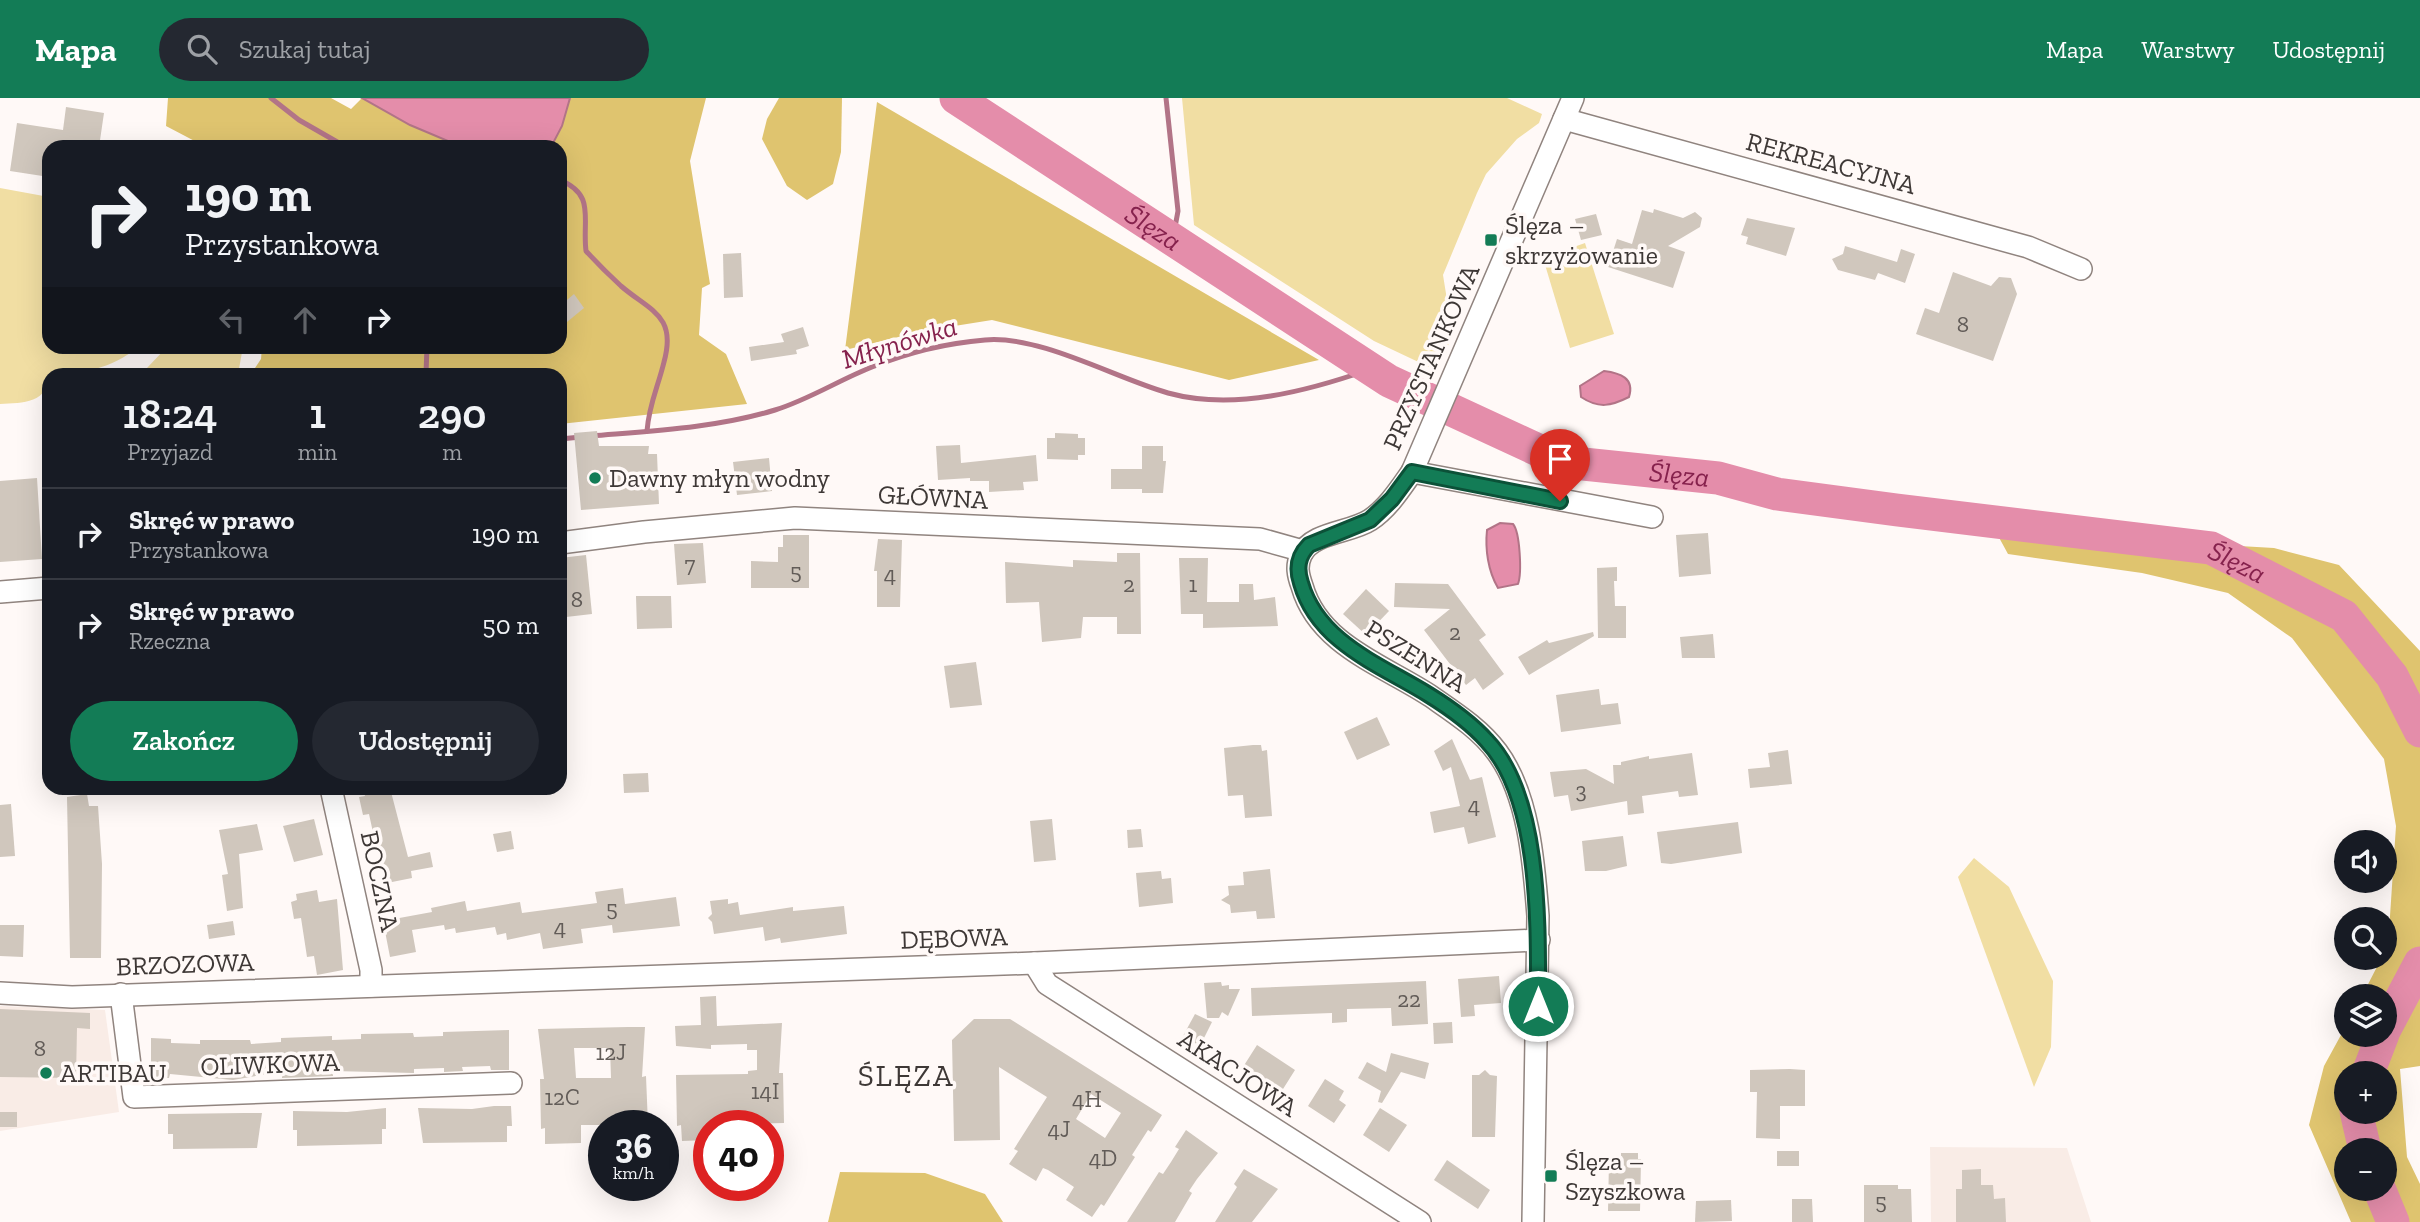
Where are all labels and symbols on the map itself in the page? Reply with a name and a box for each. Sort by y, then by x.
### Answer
street label: REKREACYJNA [1743,125,1920,201]
water label: Ślęza [1119,197,1188,258]
place label: Ślęza – skrzyżowanie [1505,209,1658,271]
marker: Ślęza – skrzyżowanie [1483,232,1499,248]
street label: PRZYSTANKOWA [1376,258,1487,455]
water label: Młynówka [838,309,961,376]
house number: 8 [1957,310,1969,338]
pin [1530,429,1590,501]
water label: Ślęza [1648,455,1711,494]
place label: Dawny młyn wodny [609,462,830,494]
marker: Dawny młyn wodny [587,470,603,486]
street label: GŁÓWNA [877,478,990,516]
water label: Ślęza [2203,533,2271,590]
house number: 7 [685,550,696,578]
house number: 5 [790,557,802,585]
house number: 4 [884,560,896,588]
house number: 2 [1123,570,1135,598]
house number: 1 [1189,570,1198,598]
house number: 8 [571,585,583,613]
street label: PSZENNA [1359,612,1474,700]
house number: 2 [1449,618,1461,646]
house number: 3 [1575,776,1587,804]
house number: 4 [1468,791,1480,819]
street label: BOCZNA [354,828,406,935]
house number: 5 [606,894,618,922]
house number: 4 [554,913,566,941]
street label: DĘBOWA [900,920,1009,956]
street label: BRZOZOWA [115,946,256,982]
position arrow [1501,969,1575,1043]
house number: 22 [1397,985,1421,1013]
street label: AKACJOWA [1172,1022,1305,1124]
house number: 8 [34,1034,46,1062]
house number: 12J [595,1038,627,1066]
street label: OLIWKOWA [200,1046,341,1082]
place label: ARTIBAU [60,1057,167,1089]
district label: ŚLĘZA [858,1058,954,1094]
marker: ARTIBAU [38,1065,54,1081]
house number: 14I [751,1077,779,1105]
house number: 12C [544,1083,580,1111]
house number: 4H [1072,1085,1102,1113]
speed limit sign: 40 [693,1110,784,1201]
house number: 4J [1048,1115,1070,1143]
house number: 4D [1089,1144,1117,1172]
place label: Ślęza – Szyszkowa [1565,1145,1686,1207]
marker: Ślęza – Szyszkowa [1543,1168,1559,1184]
house number: 5 [1875,1187,1887,1215]

